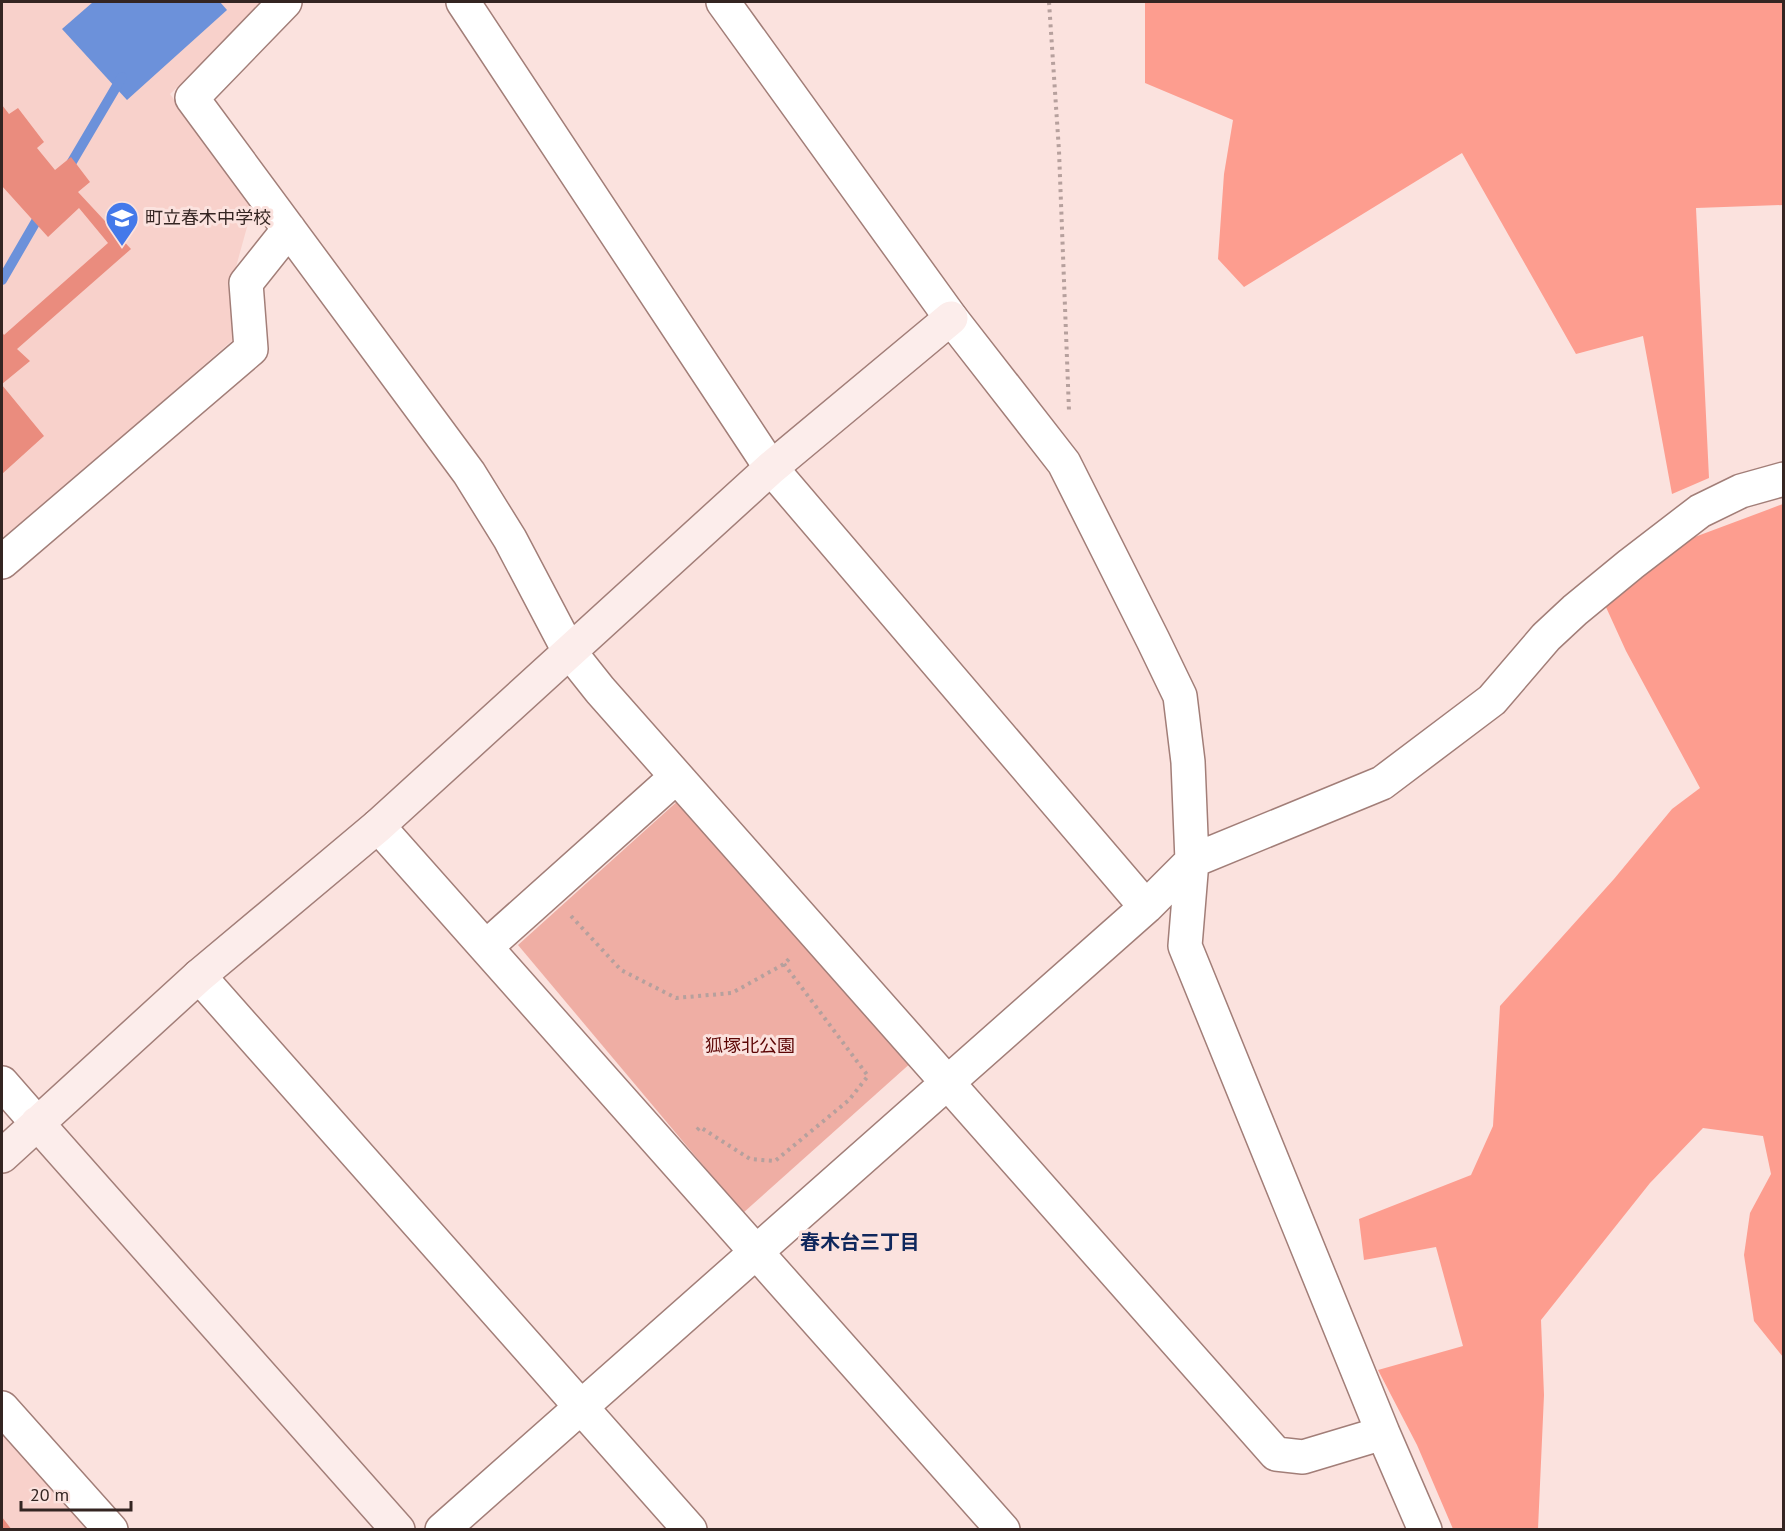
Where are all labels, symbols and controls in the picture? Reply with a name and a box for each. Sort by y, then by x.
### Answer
school or university icon: 町立春木中学校 [104,200,140,247]
place label: 町立春木中学校 [145,206,271,229]
park label: 狐塚北公園 [705,1034,795,1057]
district label: 春木台三丁目 [800,1229,920,1255]
scale bar [21,1474,130,1512]
text: 20 m [30,1483,69,1506]

